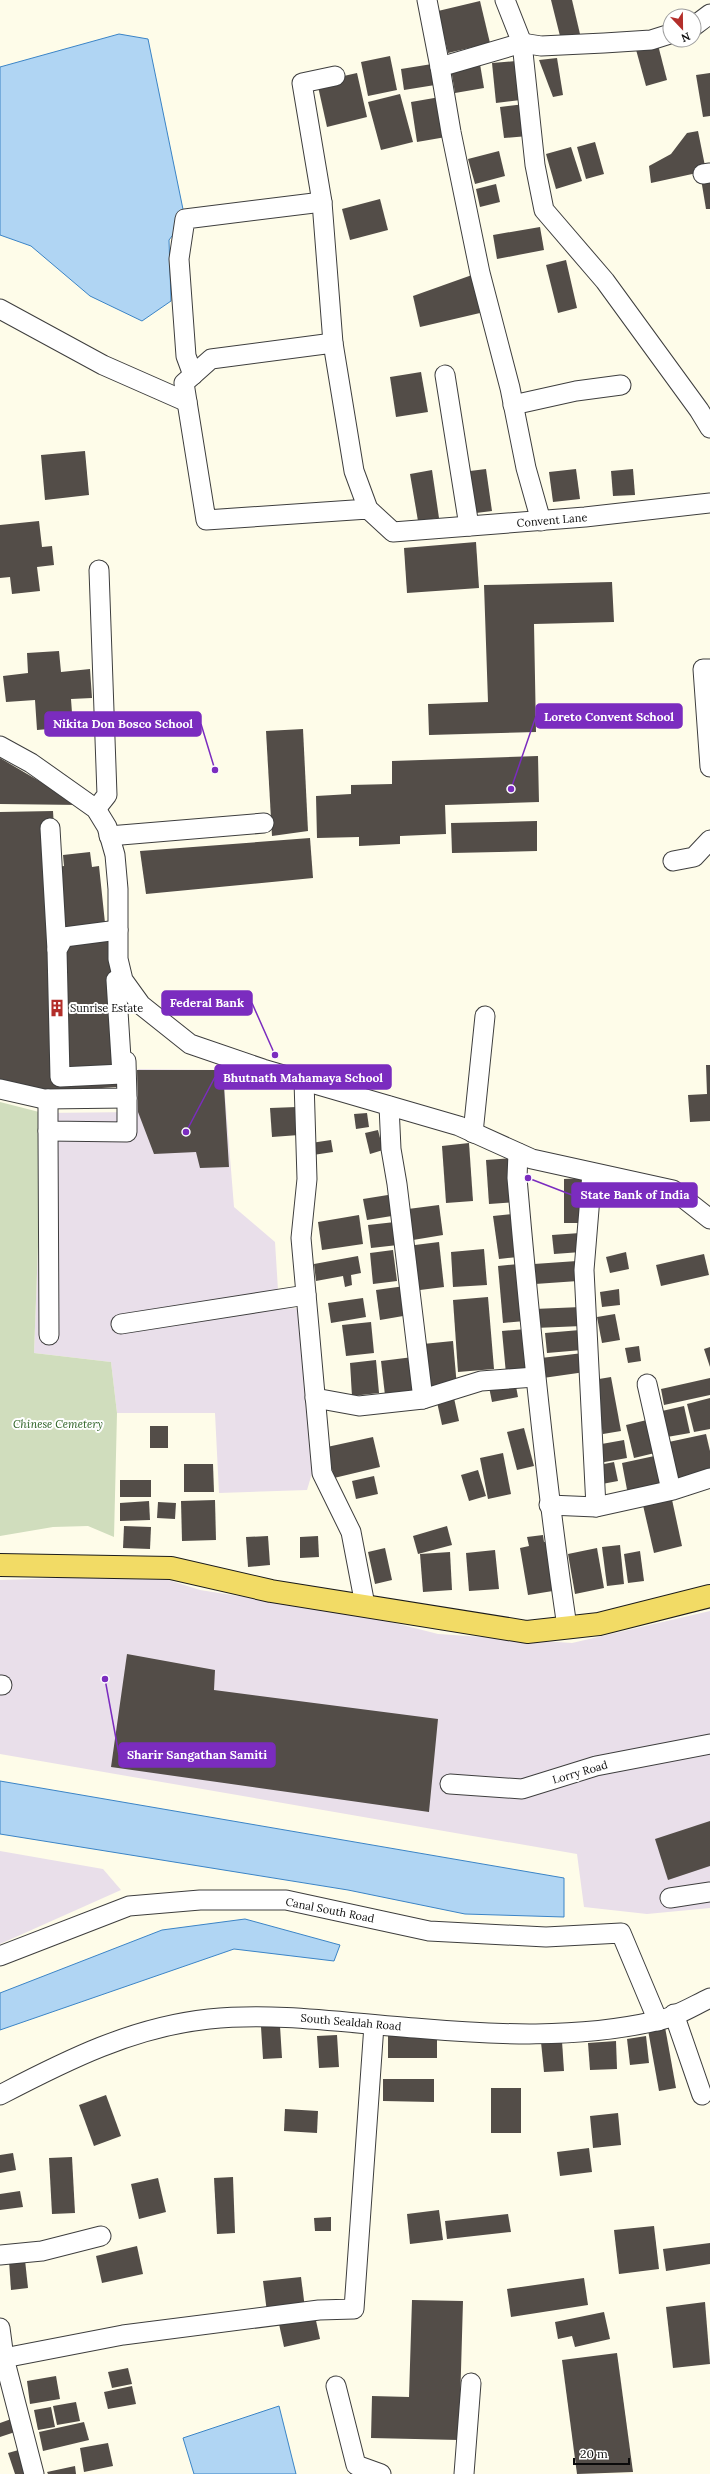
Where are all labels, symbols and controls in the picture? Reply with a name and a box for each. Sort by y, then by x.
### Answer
north arrow [662,8,702,48]
text: N [679,29,692,46]
street label: Convent Lane [516,510,588,530]
callout: Loreto Convent School [536,704,682,728]
text: Loreto Convent School [544,709,674,724]
callout: Nikita Don Bosco School [45,712,201,736]
text: Nikita Don Bosco School [53,716,193,731]
callout: Federal Bank [162,991,252,1015]
text: Federal Bank [170,995,244,1010]
building icon: Sunrise Estate [47,998,67,1018]
place label: Sunrise Estate [70,1001,143,1015]
callout: Bhutnath Mahamaya School [215,1065,391,1089]
text: Bhutnath Mahamaya School [223,1070,383,1085]
callout: State Bank of India [572,1183,697,1207]
text: State Bank of India [581,1187,690,1202]
park label: Chinese Cemetery [13,1417,103,1431]
callout: Sharir Sangathan Samiti [119,1743,275,1767]
text: Sharir Sangathan Samiti [127,1747,267,1762]
street label: Lorry Road [551,1757,610,1787]
street label: Canal South Road [284,1895,376,1926]
street label: South Sealdah Road [300,2011,402,2033]
scale bar [574,2440,629,2466]
text: 20 m [580,2446,608,2461]

